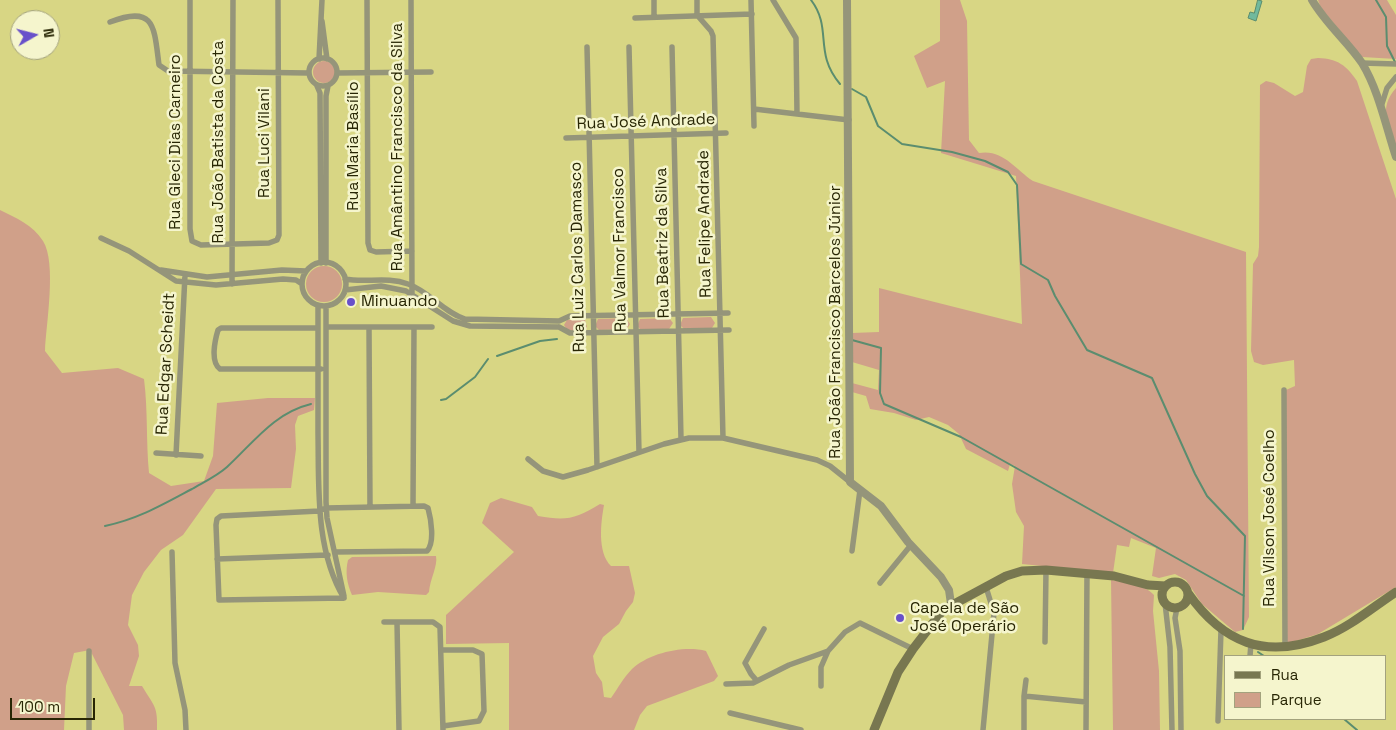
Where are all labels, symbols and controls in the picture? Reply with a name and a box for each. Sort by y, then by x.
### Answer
north arrow [10,10,60,60]
street label: Rua Amântino Francisco da Silva [388,23,408,271]
text: N [39,27,58,39]
street label: Rua João Batista da Costa [209,40,229,244]
street label: Rua Gleci Dias Carneiro [166,54,186,230]
street label: Rua Maria Basílio [344,81,364,211]
street label: Rua Luci Vilani [255,88,275,198]
street label: Rua José Andrade [576,110,716,134]
street label: Rua Felipe Andrade [694,150,716,298]
street label: Rua Luiz Carlos Damasco [567,162,589,352]
street label: Rua Valmor Francisco [609,168,631,332]
street label: Rua Beatriz da Silva [652,168,674,318]
street label: Rua João Francisco Barcelos Júnior [826,185,846,459]
street label: Rua Edgar Scheidt [153,292,179,436]
place label: Minuando [361,292,437,312]
marker: Minuando [345,296,357,308]
street label: Rua Vilson José Coelho [1260,429,1280,607]
place label: Capela de São José Operário [910,599,1019,637]
marker: Capela de São José Operário [894,612,906,624]
legend [1224,655,1386,720]
text: Rua [1271,665,1298,684]
scale bar [12,688,98,720]
text: Parque [1271,690,1322,709]
text: 100 m [18,697,60,716]

